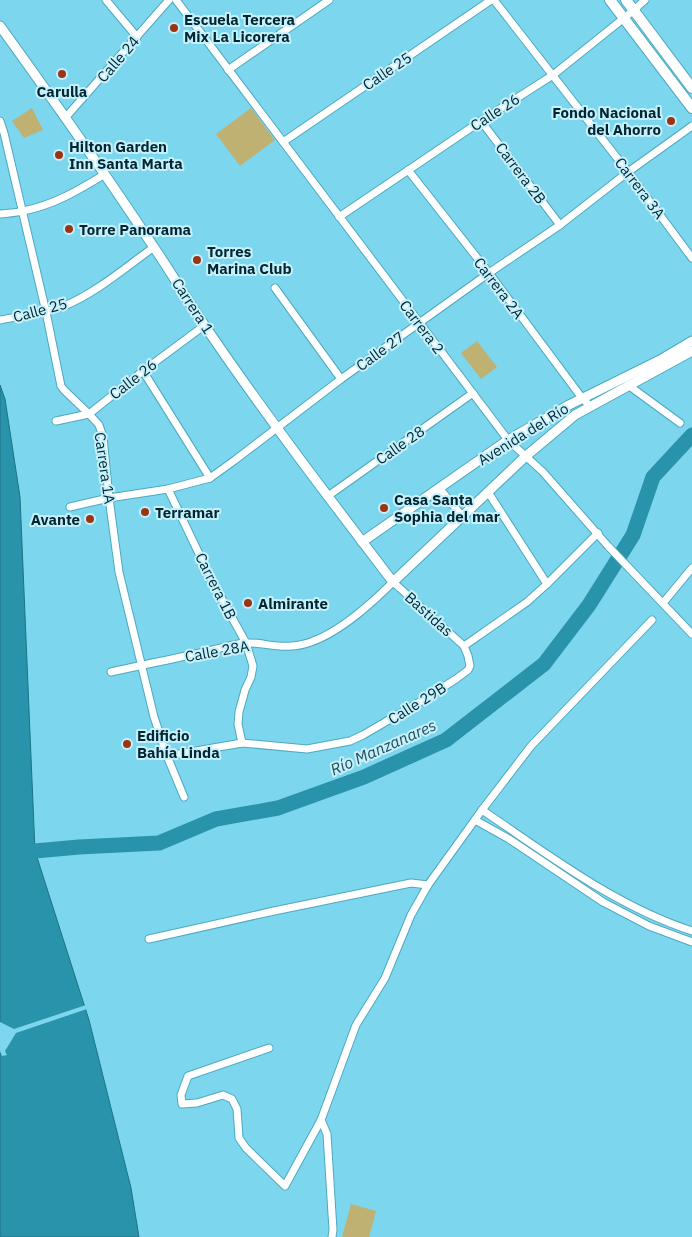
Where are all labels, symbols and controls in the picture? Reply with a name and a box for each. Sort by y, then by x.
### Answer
place label: Escuela Tercera Mix La Licorera [184,10,296,46]
marker: Escuela Tercera Mix La Licorera [168,22,180,34]
street label: Calle 24 [93,32,143,86]
street label: Calle 25 [359,48,415,94]
marker: Carulla [56,68,68,80]
place label: Carulla [37,82,88,101]
street label: Calle 26 [467,89,523,135]
place label: Fondo Nacional del Ahorro [552,103,661,139]
marker: Fondo Nacional del Ahorro [665,115,677,127]
place label: Hilton Garden Inn Santa Marta [69,137,183,173]
street label: Carrera 2B [492,138,550,208]
marker: Hilton Garden Inn Santa Marta [53,149,65,161]
street label: Carrera 3A [611,153,670,223]
place label: Torre Panorama [79,220,192,239]
marker: Torre Panorama [63,223,75,235]
place label: Torres Marina Club [207,242,292,278]
street label: Carrera 2A [470,253,529,323]
marker: Torres Marina Club [191,254,203,266]
street label: Carrera 1 [168,275,218,337]
street label: Calle 25 [11,294,69,326]
street label: Carrera 2 [396,296,448,358]
street label: Calle 27 [352,327,408,375]
street label: Calle 26 [105,355,161,403]
street label: Avenida del Río [474,398,572,470]
street label: Calle 28 [372,421,428,469]
street label: Carrera 1A [91,431,119,505]
place label: Casa Santa Sophia del mar [394,490,500,526]
marker: Casa Santa Sophia del mar [378,502,390,514]
place label: Terramar [155,503,220,522]
marker: Terramar [139,506,151,518]
place label: Avante [31,510,80,529]
marker: Avante [84,513,96,525]
street label: Carrera 1B [191,549,241,623]
street label: Bastidas [401,588,457,640]
place label: Almirante [258,594,328,613]
marker: Almirante [242,597,254,609]
street label: Calle 28A [183,636,251,666]
street label: Calle 29B [384,678,450,728]
water label: Río Manzanares [327,715,439,779]
place label: Edificio Bahía Linda [137,726,220,762]
marker: Edificio Bahía Linda [121,738,133,750]

